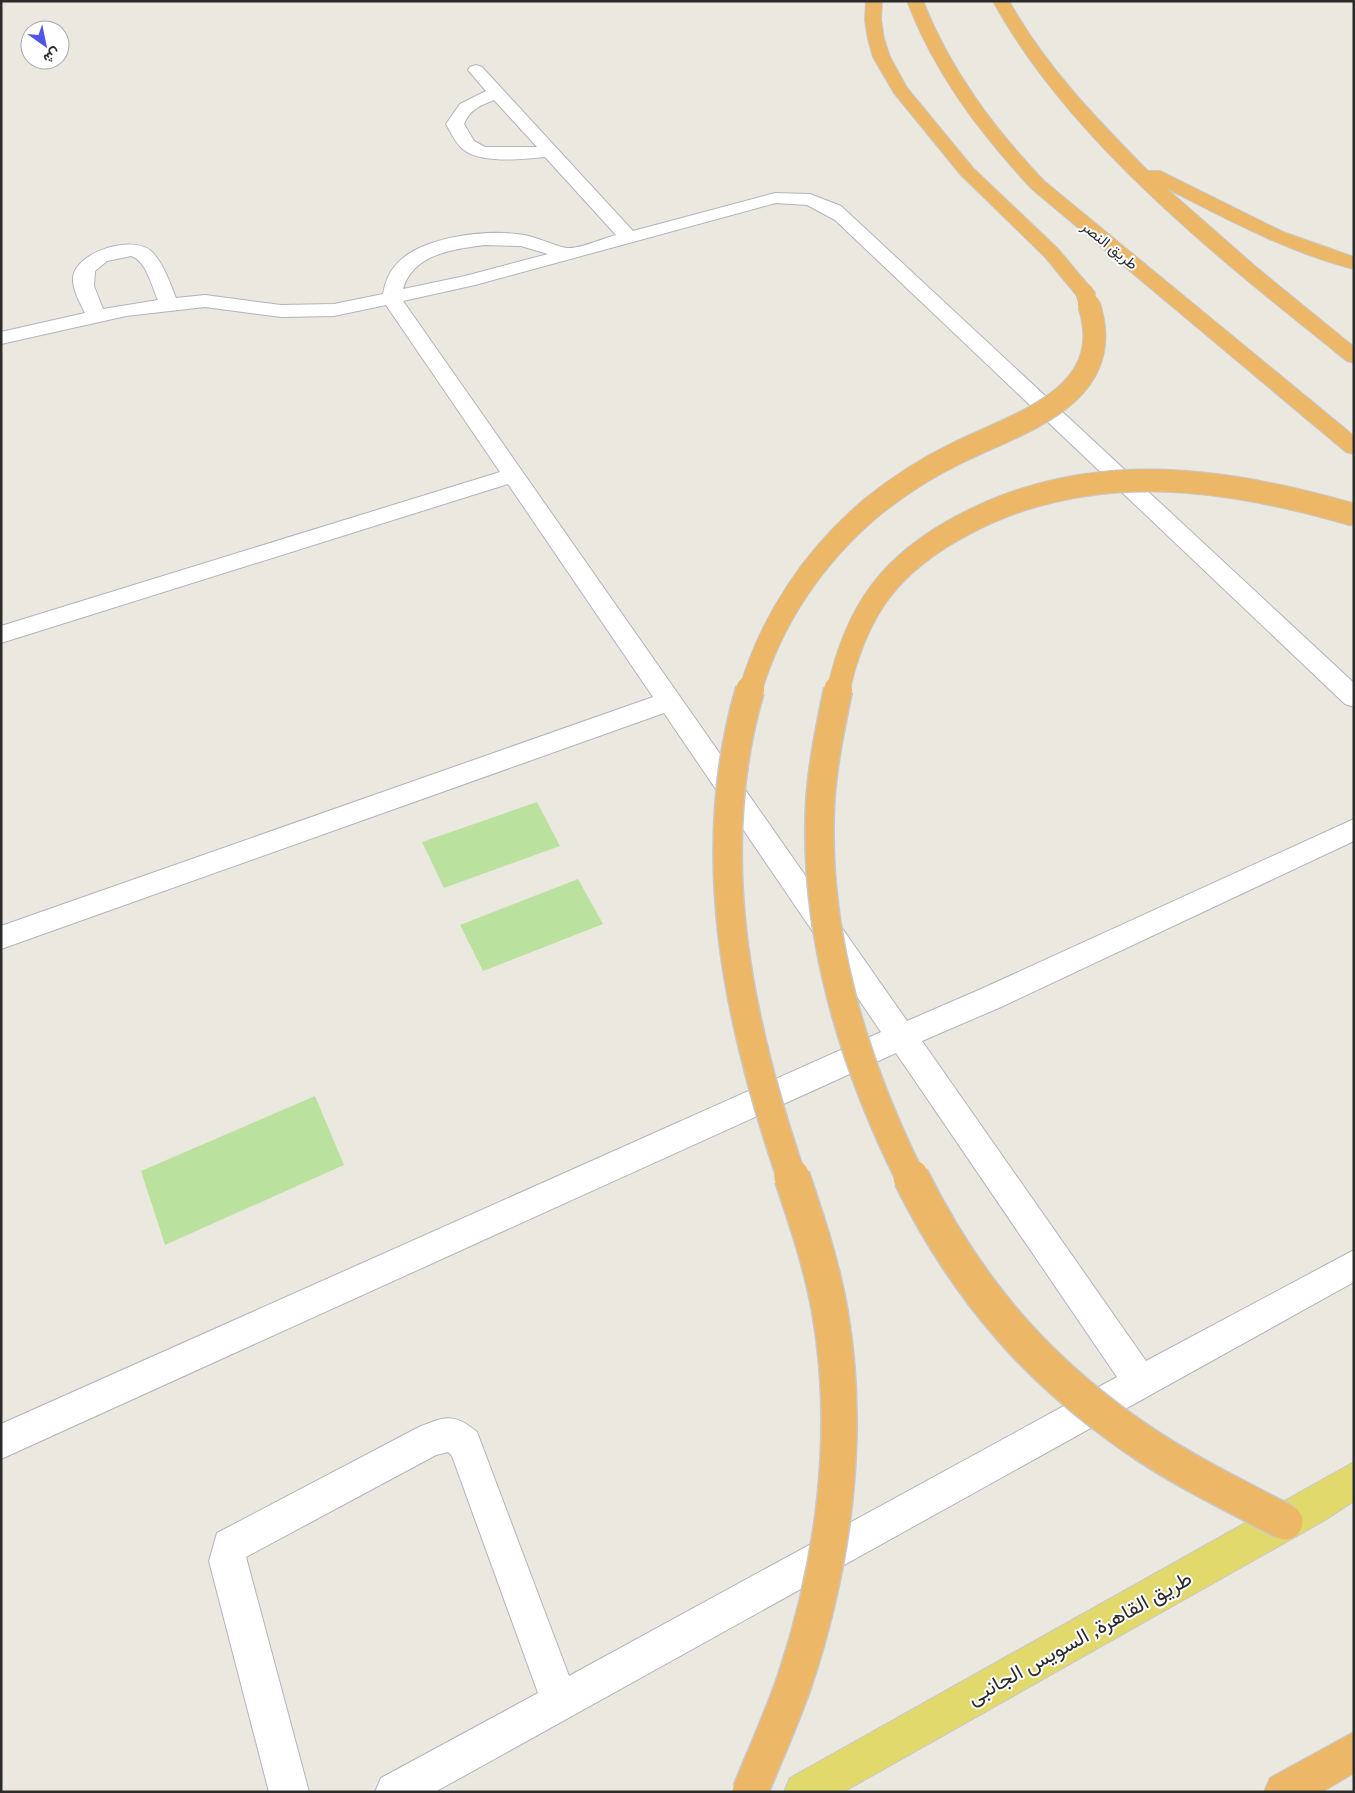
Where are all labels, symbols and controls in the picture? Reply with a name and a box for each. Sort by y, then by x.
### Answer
north arrow [20,20,70,70]
text: ش [40,44,64,68]
street label: طريق النصر [1077,216,1142,274]
street label: طريق القاهرة, السويس الجانبى [962,1563,1196,1711]

